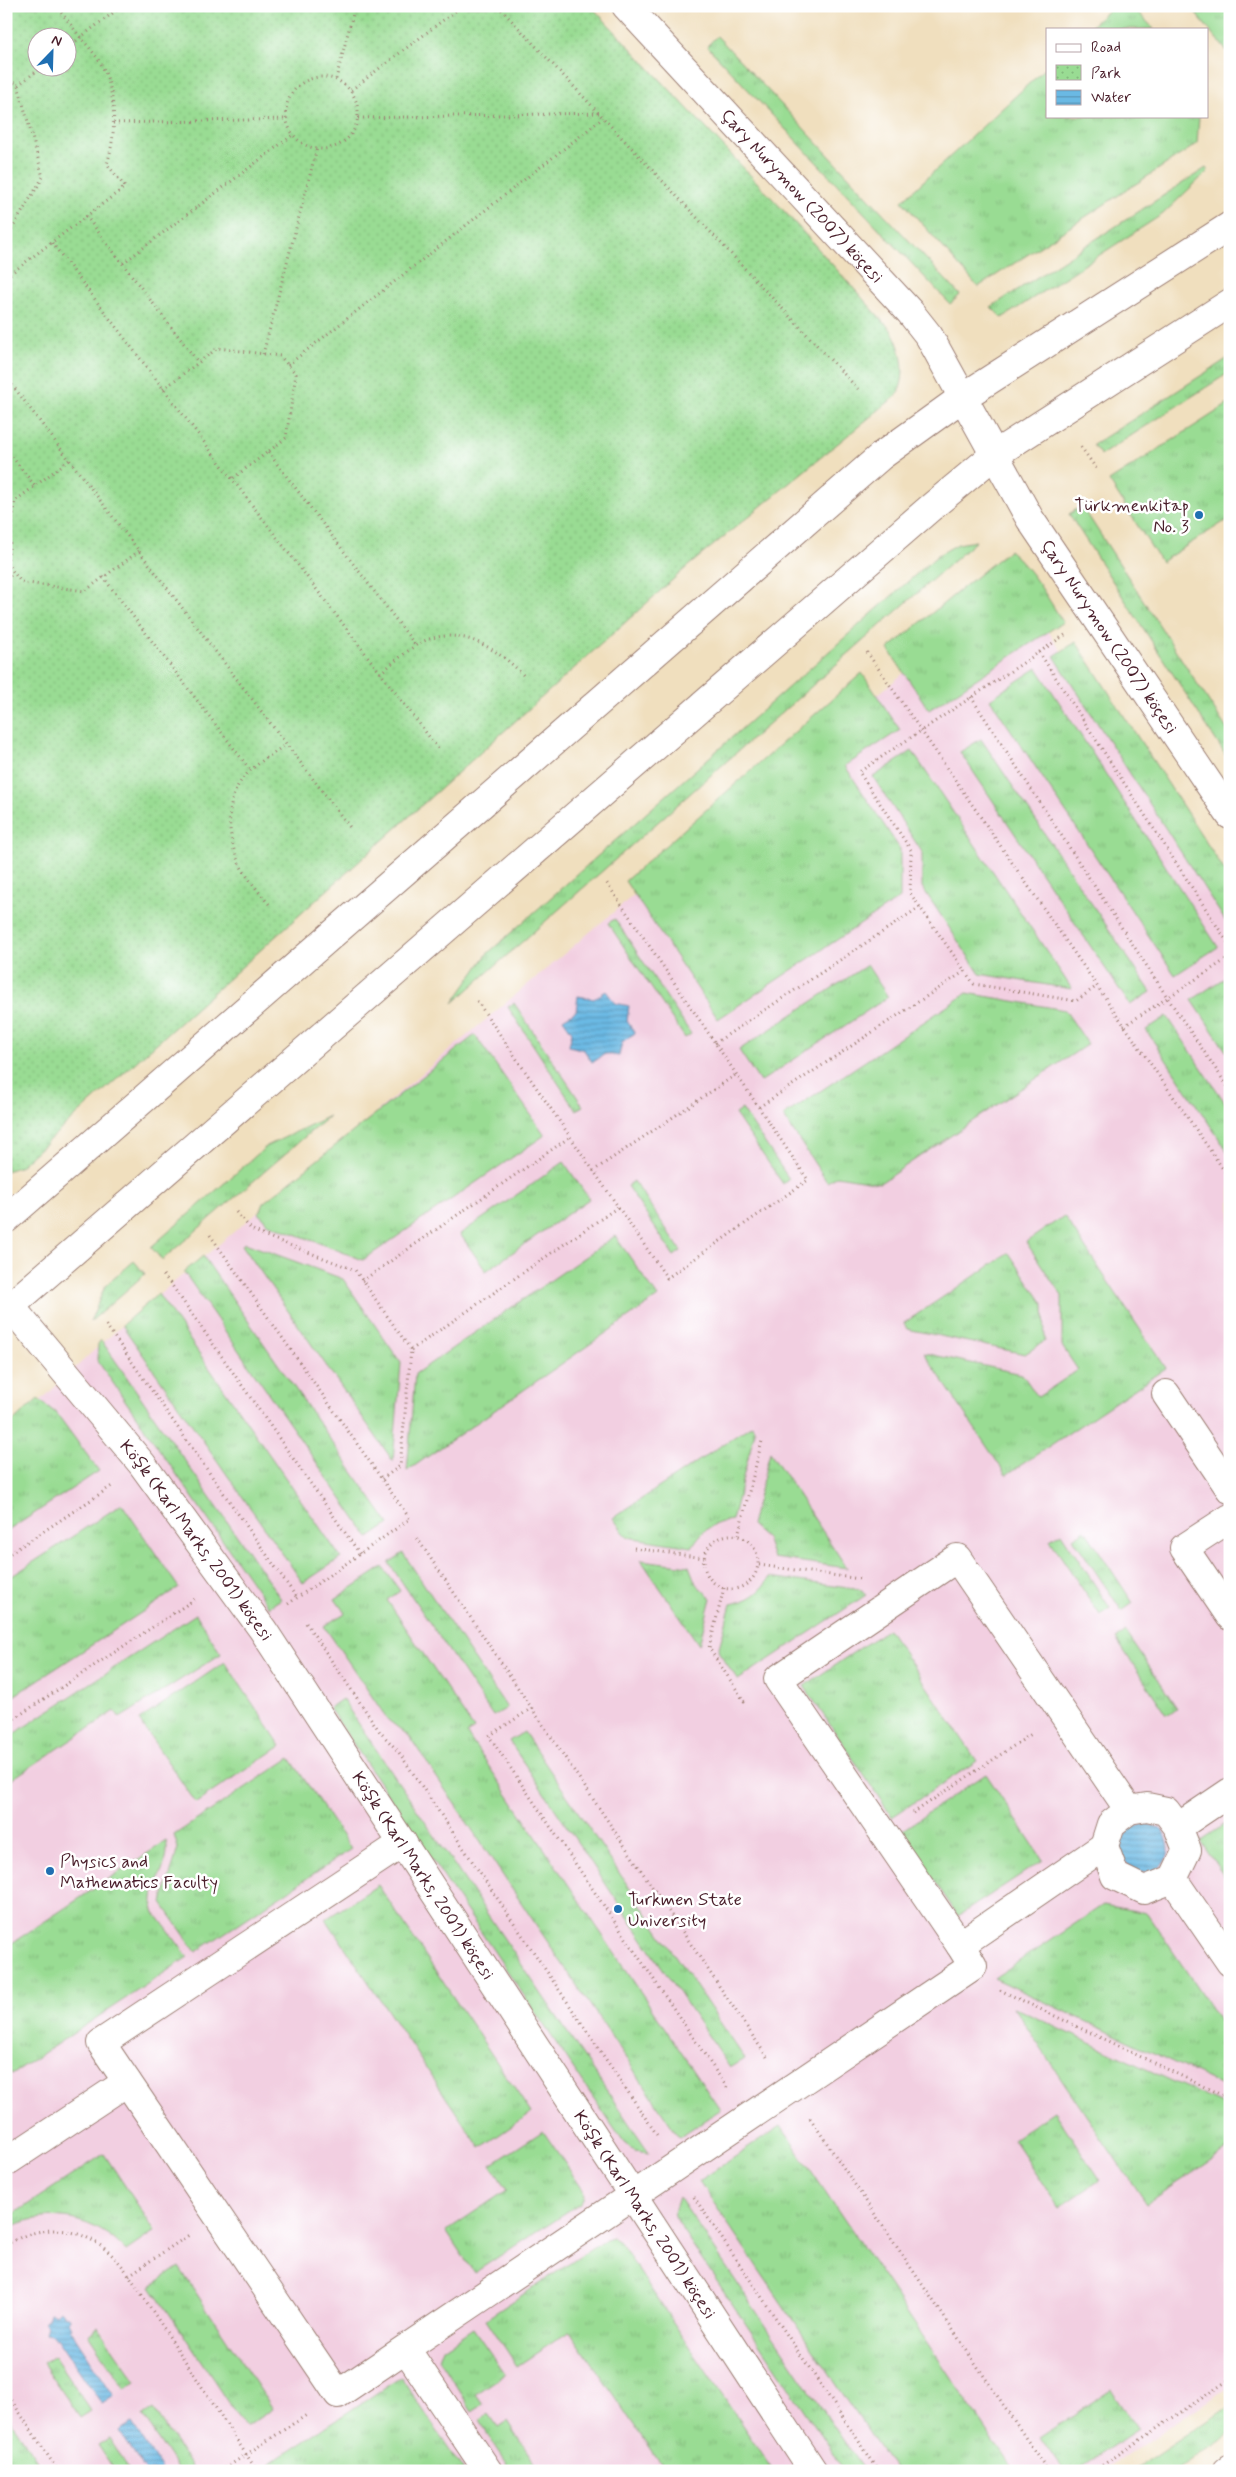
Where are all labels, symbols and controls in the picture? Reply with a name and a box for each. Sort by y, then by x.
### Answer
north arrow [28,28,78,78]
legend [1046,28,1208,118]
text: N [49,31,64,51]
text: Road [1091,38,1121,58]
text: Park [1091,64,1121,84]
text: Water [1091,88,1131,108]
street label: Çary Nurymow (2007) köçesi [715,104,888,289]
place label: Türkmenkitap No. 3 [1074,494,1189,539]
marker: Türkmenkitap No. 3 [1193,509,1205,521]
street label: Çary Nurymow (2007) köçesi [1034,535,1183,739]
street label: Köşk (Karl Marks, 2001) köçesi [114,1435,278,1646]
street label: Köşk (Karl Marks, 2001) köçesi [346,1767,500,1985]
place label: Physics and Mathematics Faculty [60,1850,218,1895]
marker: Physics and Mathematics Faculty [44,1865,56,1877]
place label: Turkmen State University [628,1888,742,1933]
marker: Turkmen State University [612,1903,624,1915]
street label: Köşk (Karl Marks, 2001) köçesi [567,2106,721,2324]

